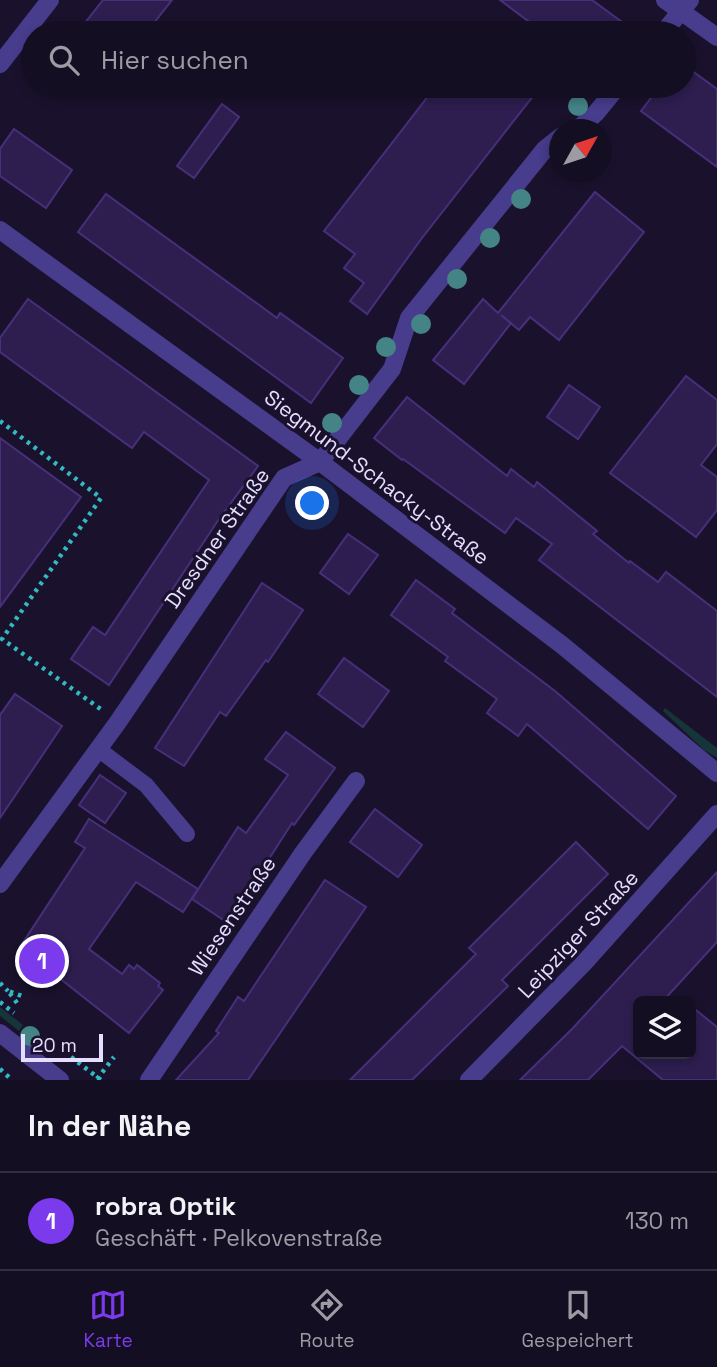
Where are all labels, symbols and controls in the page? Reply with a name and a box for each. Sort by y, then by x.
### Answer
search box [21,21,696,98]
icon: search [45,41,83,79]
text: Hier suchen [101,43,249,77]
north arrow [549,119,612,182]
street label: Siegmund-Schacky-Straße [259,384,495,570]
street label: Dresdner Straße [159,463,275,613]
your location [295,486,329,520]
street label: Wiesenstraße [182,851,282,981]
street label: Leipziger Straße [512,864,644,1004]
pin: 1 [19,935,65,987]
map controls [633,996,696,1059]
button: layers [633,996,696,1059]
scale bar [21,1031,103,1063]
text: 20 m [32,1033,77,1058]
text: In der Nähe [28,1106,191,1145]
text: robra Optik [95,1189,236,1223]
text: 1 [46,1206,56,1236]
text: 130 m [625,1206,689,1236]
text: Geschäft · Pelkovenstraße [95,1223,383,1253]
tab: Karte [83,1286,133,1353]
tab: Route [300,1286,355,1353]
tab: Gespeichert [521,1286,634,1353]

